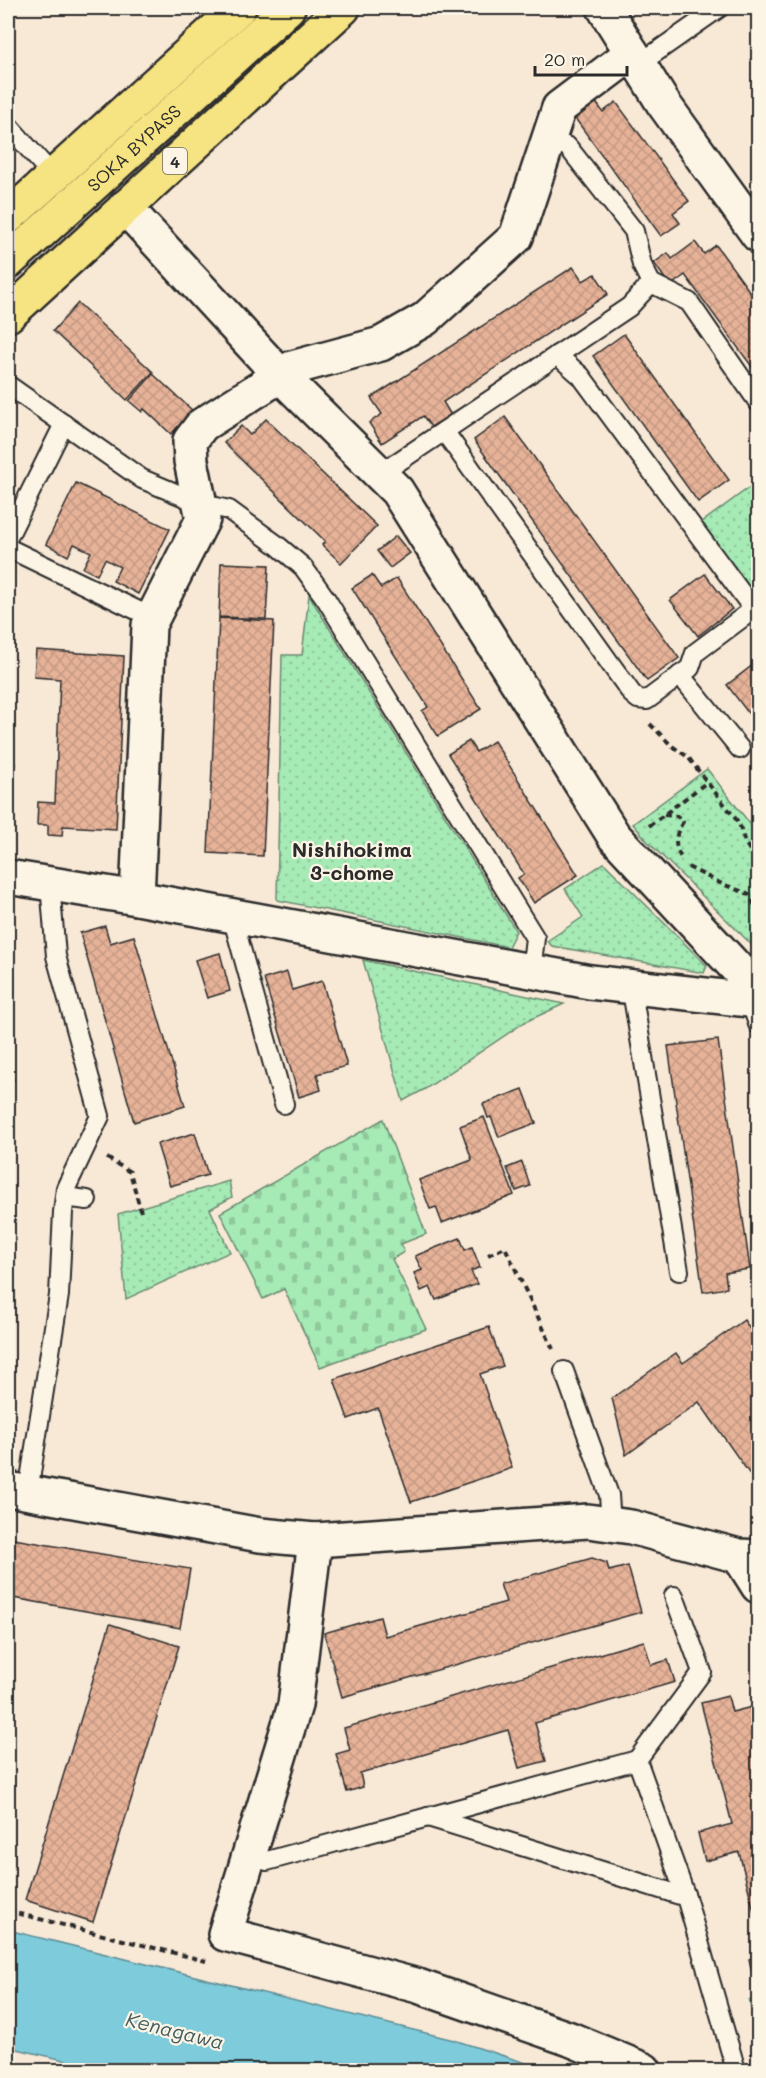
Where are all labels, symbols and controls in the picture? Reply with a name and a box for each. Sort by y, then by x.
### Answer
scale bar [535,39,626,77]
text: 20 m [544,47,585,71]
street label: SOKA BYPASS [82,99,186,197]
road number: 4 [163,148,187,174]
district label: Nishihokima 3-chome [292,836,412,885]
water label: Kenagawa [123,2005,227,2055]

